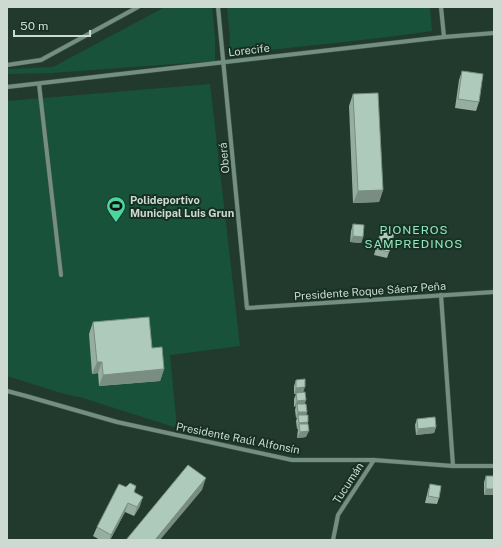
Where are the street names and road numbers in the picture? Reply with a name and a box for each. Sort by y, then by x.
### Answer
street label: Lorecife [227,41,271,59]
street label: Oberá [216,142,232,174]
street label: Presidente Roque Sáenz Peña [294,280,446,302]
street label: Presidente Raúl Alfonsín [175,420,301,456]
street label: Tucumán [330,460,366,506]

